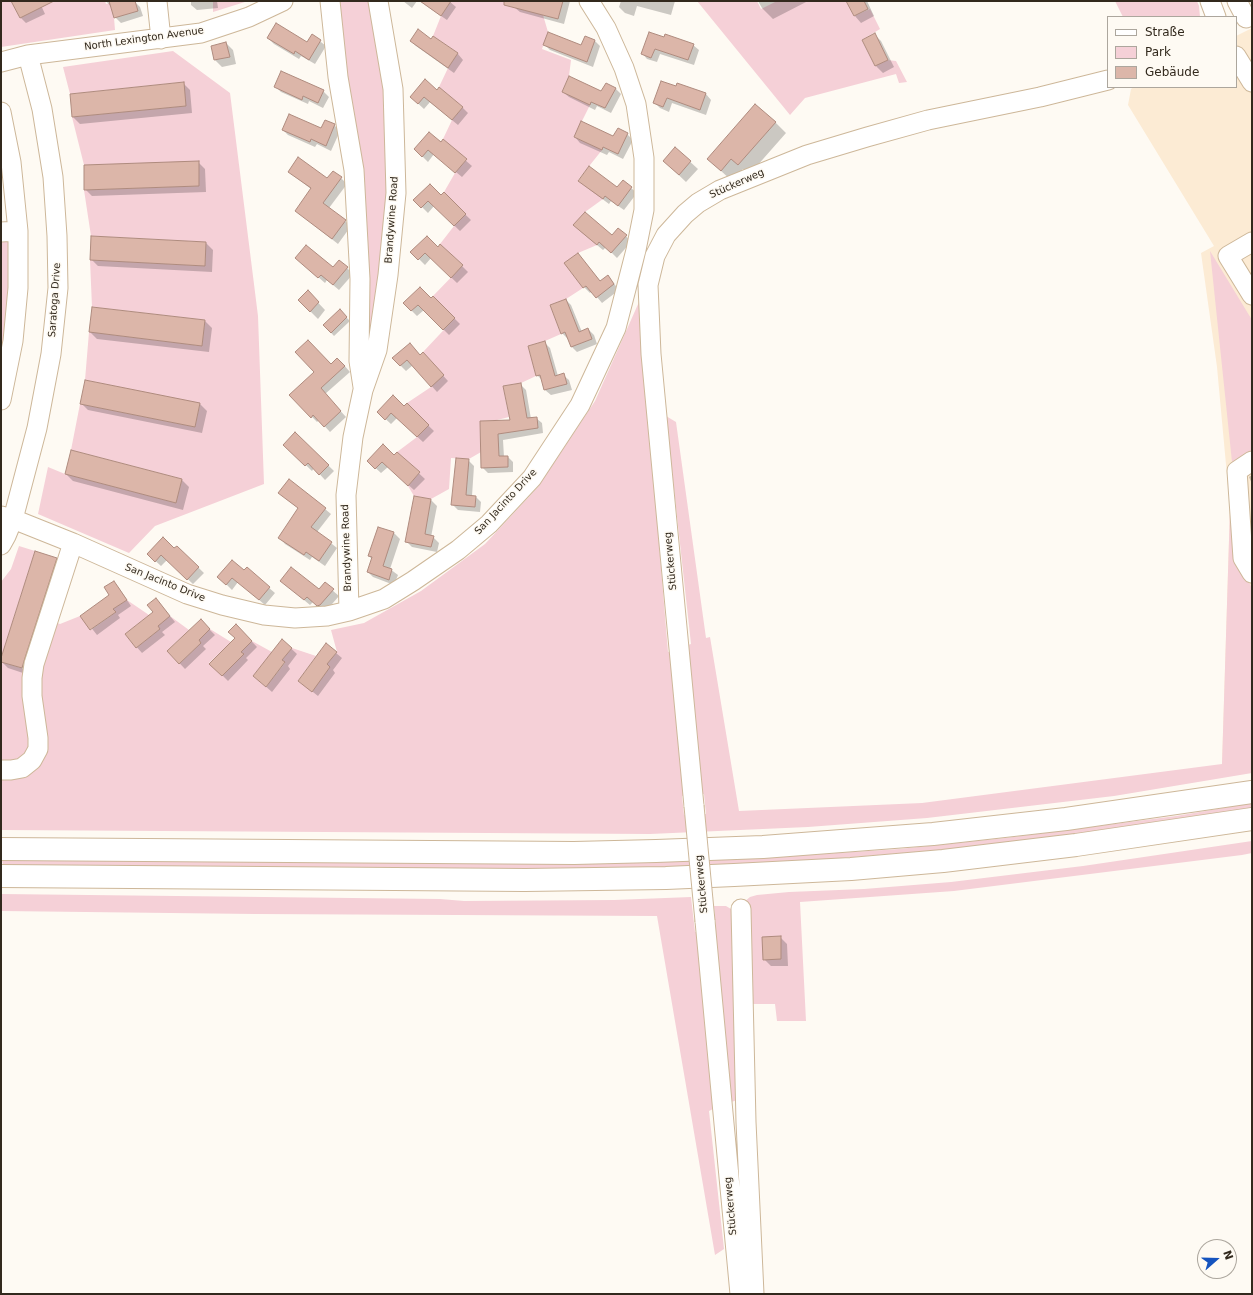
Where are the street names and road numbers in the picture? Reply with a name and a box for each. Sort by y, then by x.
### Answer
street label: North Lexington Avenue [83,25,205,53]
street label: Stückerweg [708,167,766,201]
street label: Brandywine Road [383,176,401,264]
street label: Saratoga Drive [46,262,64,338]
street label: San Jacinto Drive [472,467,540,537]
street label: Brandywine Road [339,504,355,592]
street label: Stückerweg [662,531,680,591]
street label: San Jacinto Drive [123,561,207,605]
street label: Stückerweg [693,854,711,914]
street label: Stückerweg [722,1176,740,1236]

